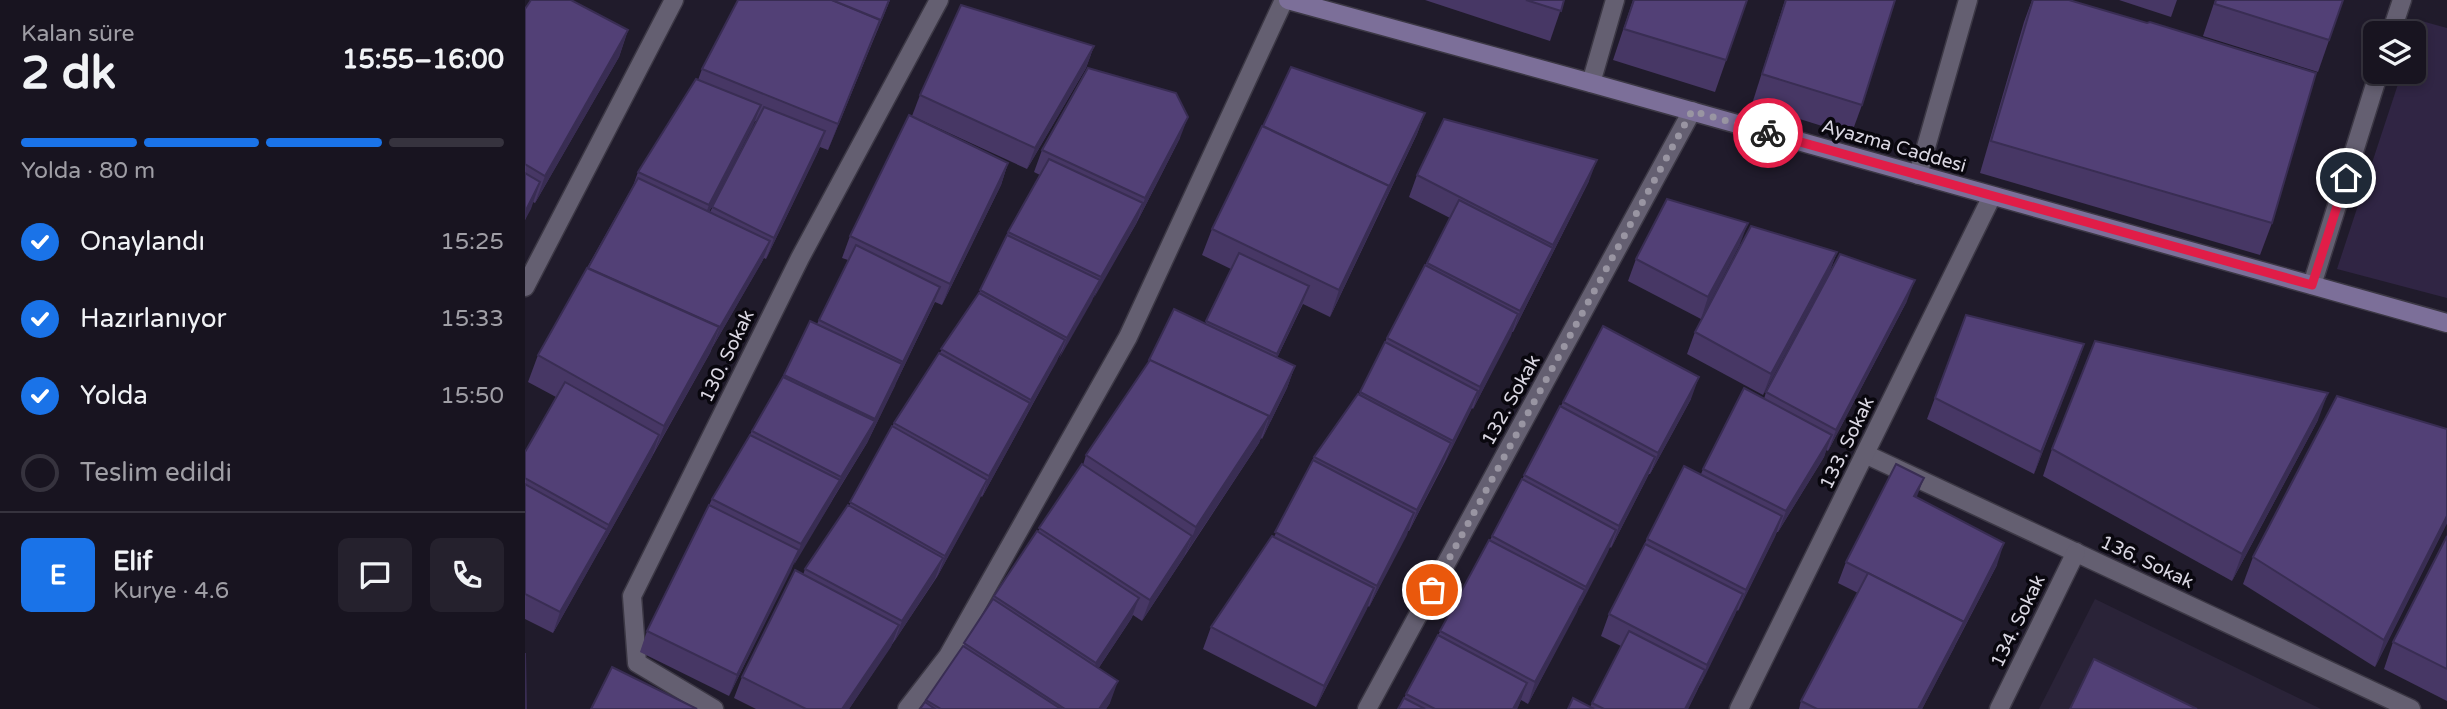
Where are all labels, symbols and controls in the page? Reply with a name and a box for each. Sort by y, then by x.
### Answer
text: Kalan süre [21,20,135,48]
map controls [2363,21,2426,84]
button: layers [2363,21,2426,84]
text: 15:55–16:00 [342,44,504,75]
text: 2 dk [21,46,116,101]
courier [1733,98,1803,168]
icon: bike [1749,114,1787,152]
street label: Ayazma Caddesi [1819,115,1969,177]
pin [2316,148,2376,208]
text: Yolda · 80 m [21,157,155,185]
icon: home [2327,159,2365,197]
icon: check [21,223,59,261]
text: Onaylandı [80,226,205,257]
text: 15:25 [440,228,504,256]
icon: check [21,300,59,338]
text: Hazırlanıyor [80,303,227,334]
text: 15:33 [440,305,504,333]
street label: 130. Sokak [695,306,759,406]
street label: 132. Sokak [1477,351,1545,449]
icon: check [21,377,59,415]
text: Yolda [80,380,148,411]
text: 15:50 [440,382,504,410]
street label: 133. Sokak [1815,393,1879,493]
text: Teslim edildi [80,457,232,488]
street label: 136. Sokak [2097,531,2197,593]
button: chat [338,538,412,612]
button: phone [430,538,504,612]
text: Elif [113,546,152,577]
text: E [50,560,66,591]
pin [1402,560,1462,620]
icon: bag [1413,571,1451,609]
street label: 134. Sokak [1986,571,2050,671]
text: Kurye · 4.6 [113,577,229,605]

